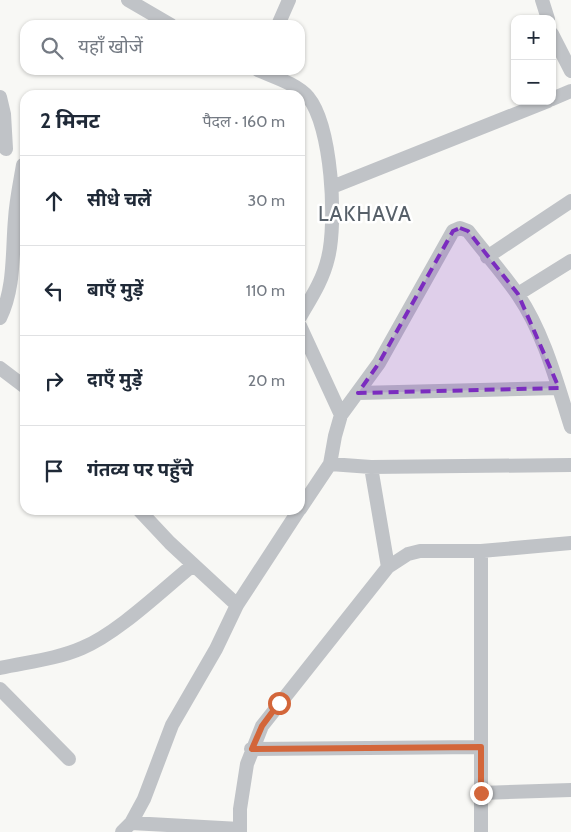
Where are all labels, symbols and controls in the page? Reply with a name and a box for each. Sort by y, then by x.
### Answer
map controls [511,15,556,105]
button: + [511,15,556,60]
search box [20,20,305,75]
icon: search [38,34,66,62]
text: यहाँ खोजें [78,35,143,58]
button: − [511,60,556,105]
text: 2 मिनट [40,108,100,133]
text: पैदल · 160 m [202,112,285,131]
icon: ahead [40,187,68,215]
text: सीधे चलें [87,188,151,211]
text: 30 m [248,191,285,210]
district label: LAKHAVA [318,201,412,226]
icon: left [40,277,68,305]
text: बाएँ मुड़ें [87,278,143,301]
text: 110 m [246,281,285,300]
icon: right [40,367,68,395]
text: दाएँ मुड़ें [87,368,142,391]
text: 20 m [248,371,285,390]
icon: arrive [40,457,68,485]
text: गंतव्य पर पहुँचे [87,458,193,481]
route start [268,692,291,715]
route end [470,782,493,805]

